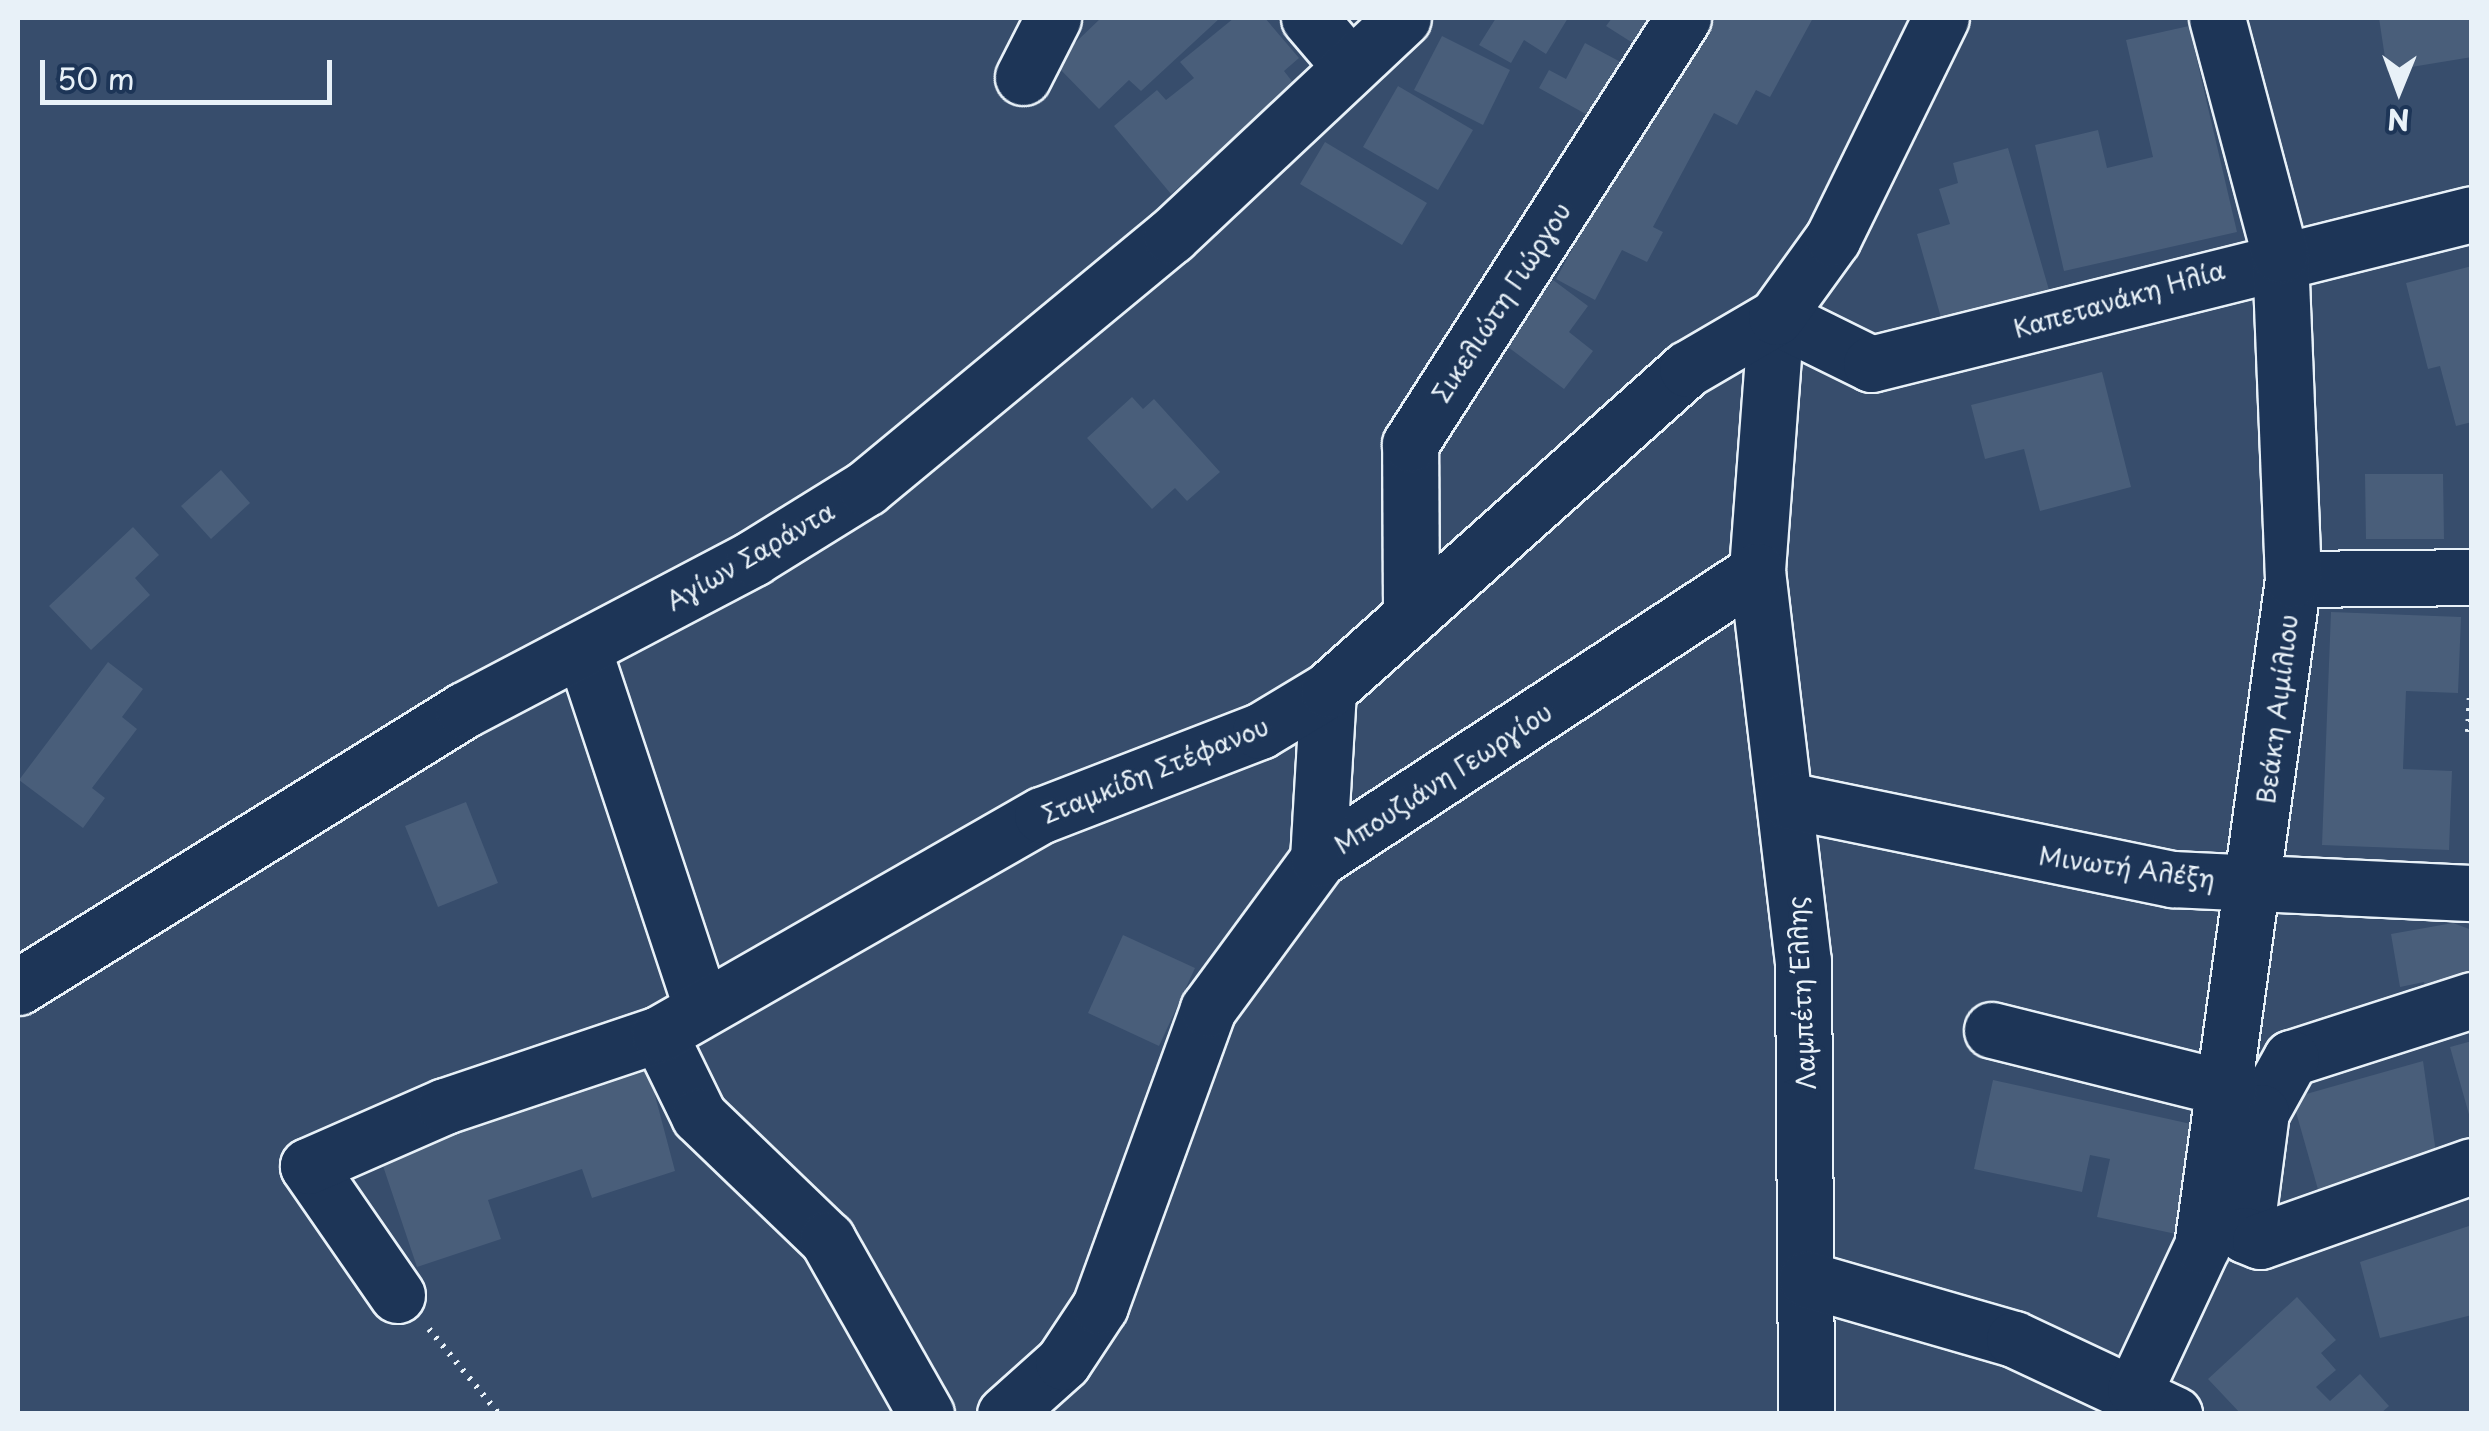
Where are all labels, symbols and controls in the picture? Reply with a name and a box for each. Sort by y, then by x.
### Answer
scale bar [45,40,338,102]
north arrow [2349,40,2449,140]
text: 50 m [57,55,135,100]
text: N [2387,99,2410,142]
street label: Σικελιώτη Γιώργου [1425,196,1577,408]
street label: Καπετανάκη Ηλία [2009,254,2229,344]
street label: Αγίων Σαράντα [661,496,839,616]
street label: Βεάκη Αιμίλιου [2250,612,2304,806]
street label: Μπουζιάνη Γεωργίου [1328,696,1558,860]
street label: Σταμκίδη Στέφανου [1037,711,1273,829]
street label: Μινωτή Αλέξη [2037,840,2217,894]
street label: Λαμπέτη Έλλης [1781,896,1821,1090]

